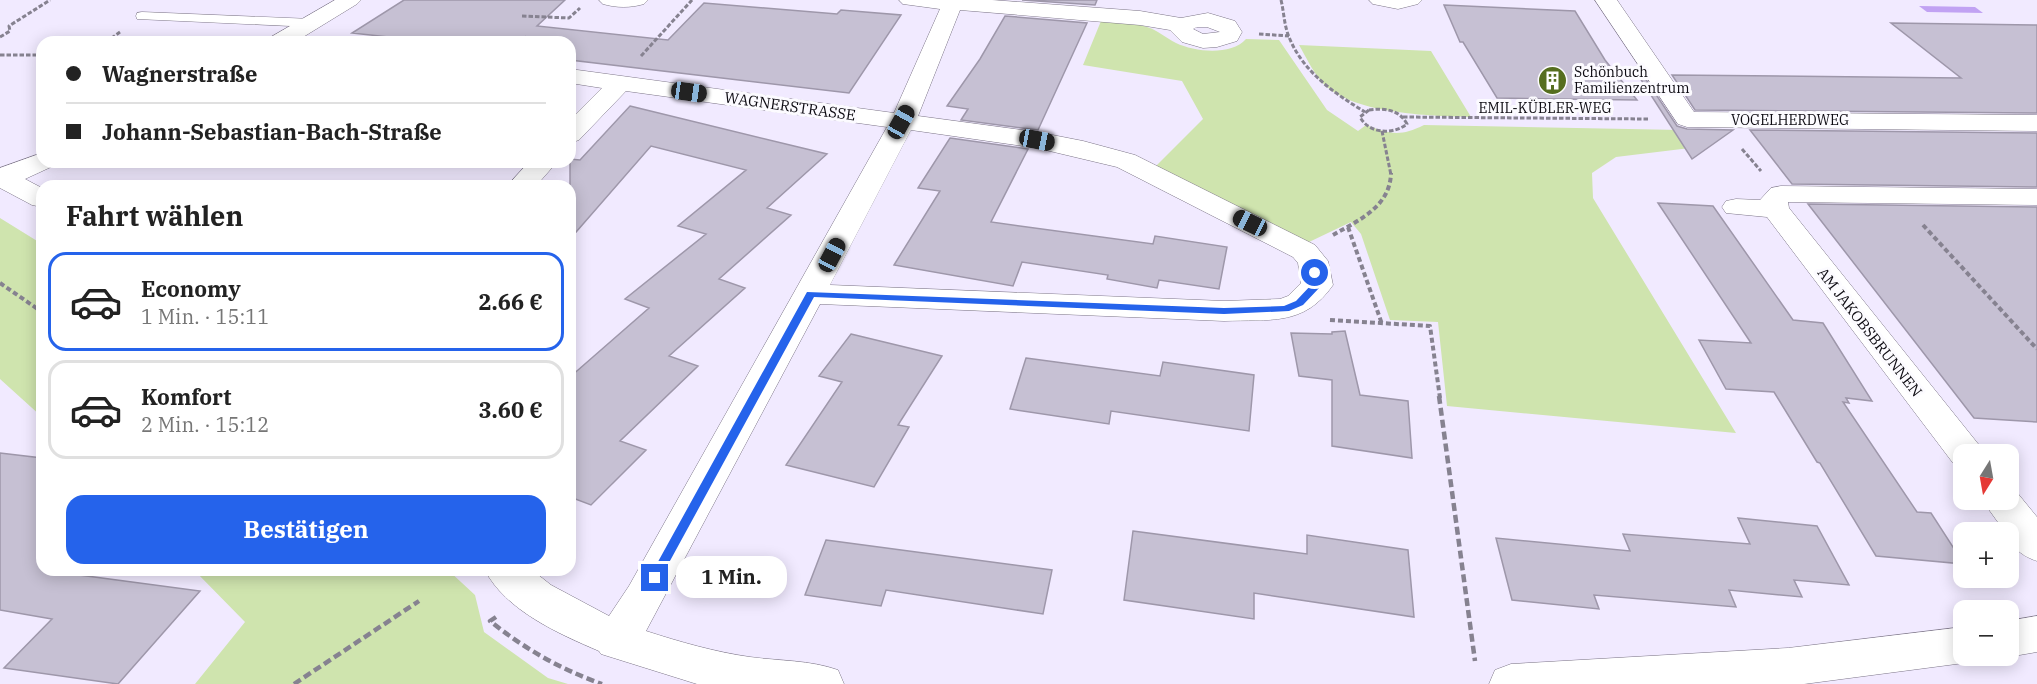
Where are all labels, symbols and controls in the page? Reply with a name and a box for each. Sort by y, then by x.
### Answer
text: Wagnerstraße [102,59,257,88]
place label: Schönbuch Familienzentrum [1574,63,1690,97]
building icon: Schönbuch Familienzentrum [1537,64,1569,96]
car [670,81,708,103]
street label: WAGNERSTRASSE [723,87,857,125]
street label: EMIL-KÜBLER-WEG [1479,99,1611,117]
car [884,102,918,142]
street label: VOGELHERDWEG [1731,111,1849,129]
text: Johann-Sebastian-Bach-Straße [102,117,442,146]
car [1018,128,1056,152]
text: Fahrt wählen [66,198,243,233]
car [1230,207,1270,239]
car [816,235,848,275]
route start [1301,259,1328,286]
street label: AM JAKOBSBRUNNEN [1814,263,1926,401]
text: Economy [141,274,241,303]
icon: car [69,275,123,329]
text: 2.66 € [478,287,543,316]
text: 1 Min. · 15:11 [141,303,269,330]
text: Komfort [141,382,231,411]
icon: car [69,383,123,437]
text: 3.60 € [478,395,543,424]
text: 2 Min. · 15:12 [141,411,269,438]
north arrow [1953,444,2019,510]
map controls [1953,444,2019,666]
button: Bestätigen [66,495,546,564]
button: + [1953,522,2019,588]
callout: 1 Min. [676,557,787,599]
text: 1 Min. [701,563,762,590]
route end [641,564,668,591]
button: − [1953,600,2019,666]

